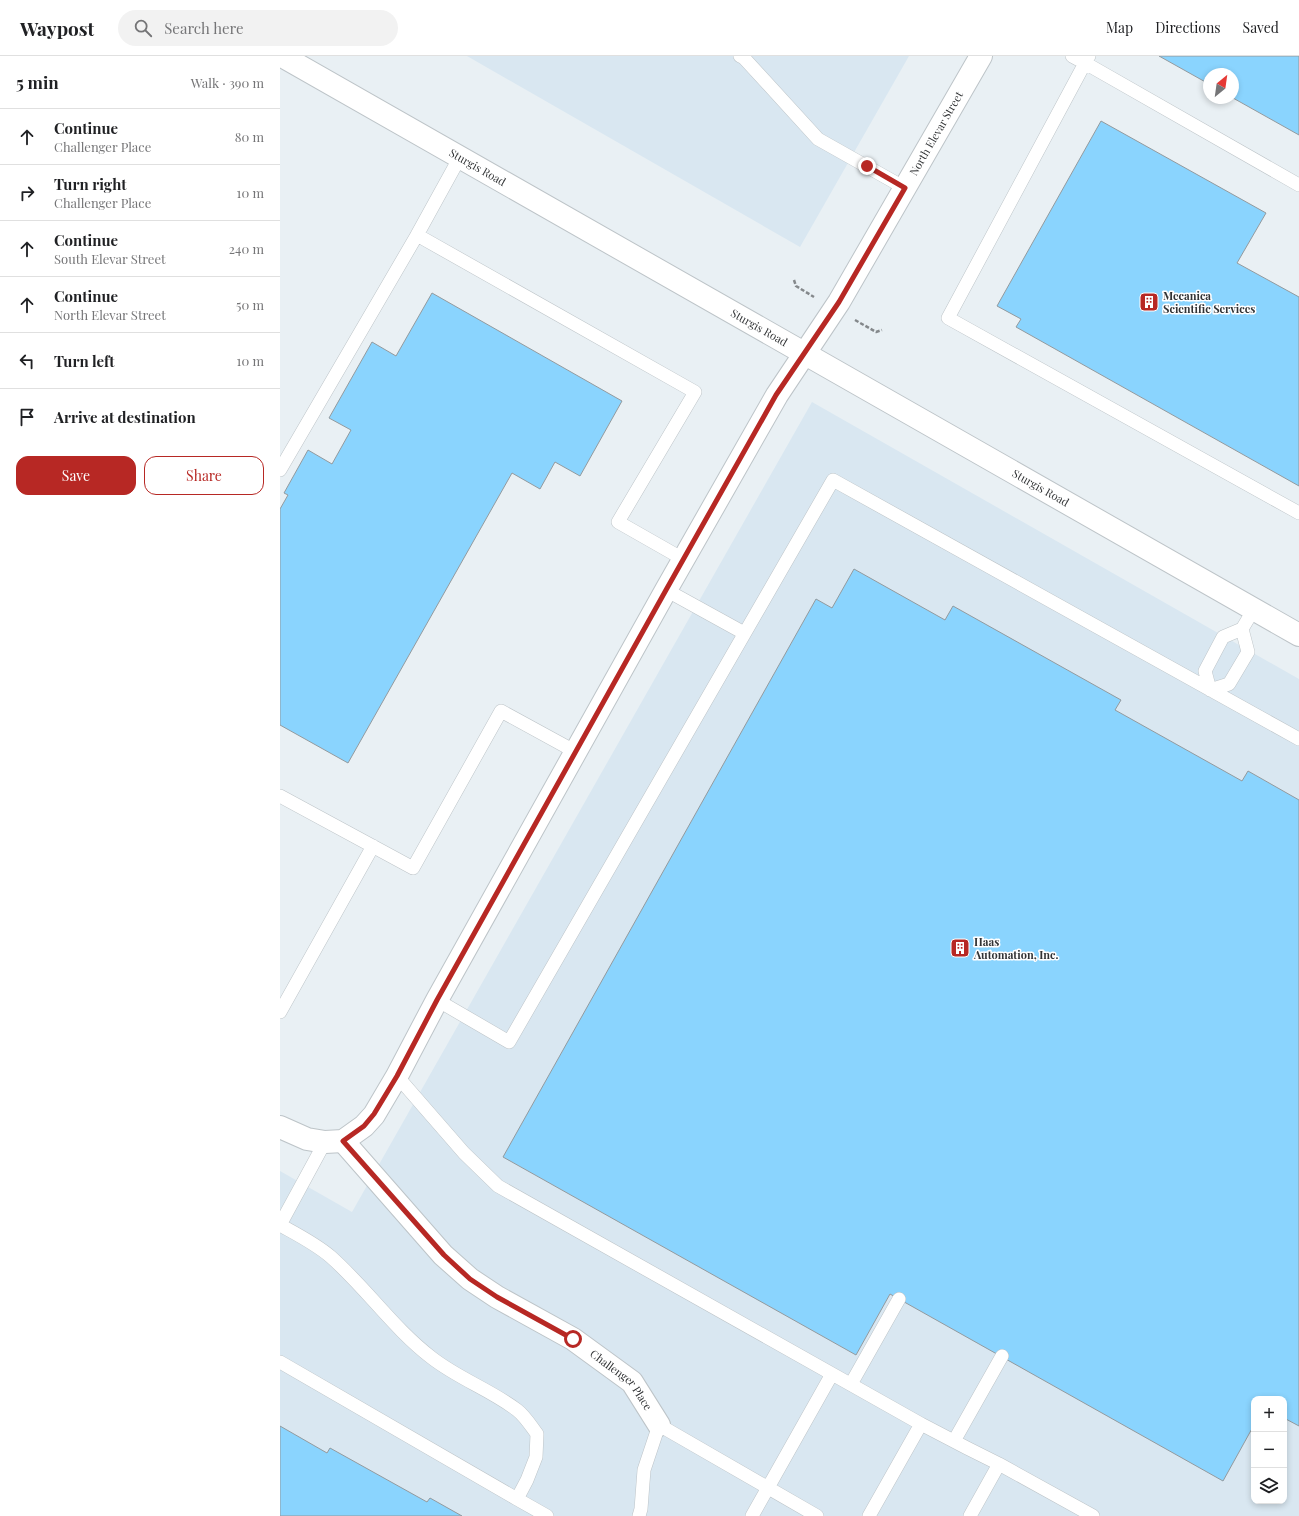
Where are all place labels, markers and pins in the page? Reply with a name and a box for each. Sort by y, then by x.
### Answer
place label: Mecanica Scientific Services [1163,288,1255,316]
building icon: Mecanica Scientific Services [1138,291,1160,313]
place label: Haas Automation, Inc. [973,934,1059,962]
building icon: Haas Automation, Inc. [949,937,971,959]

